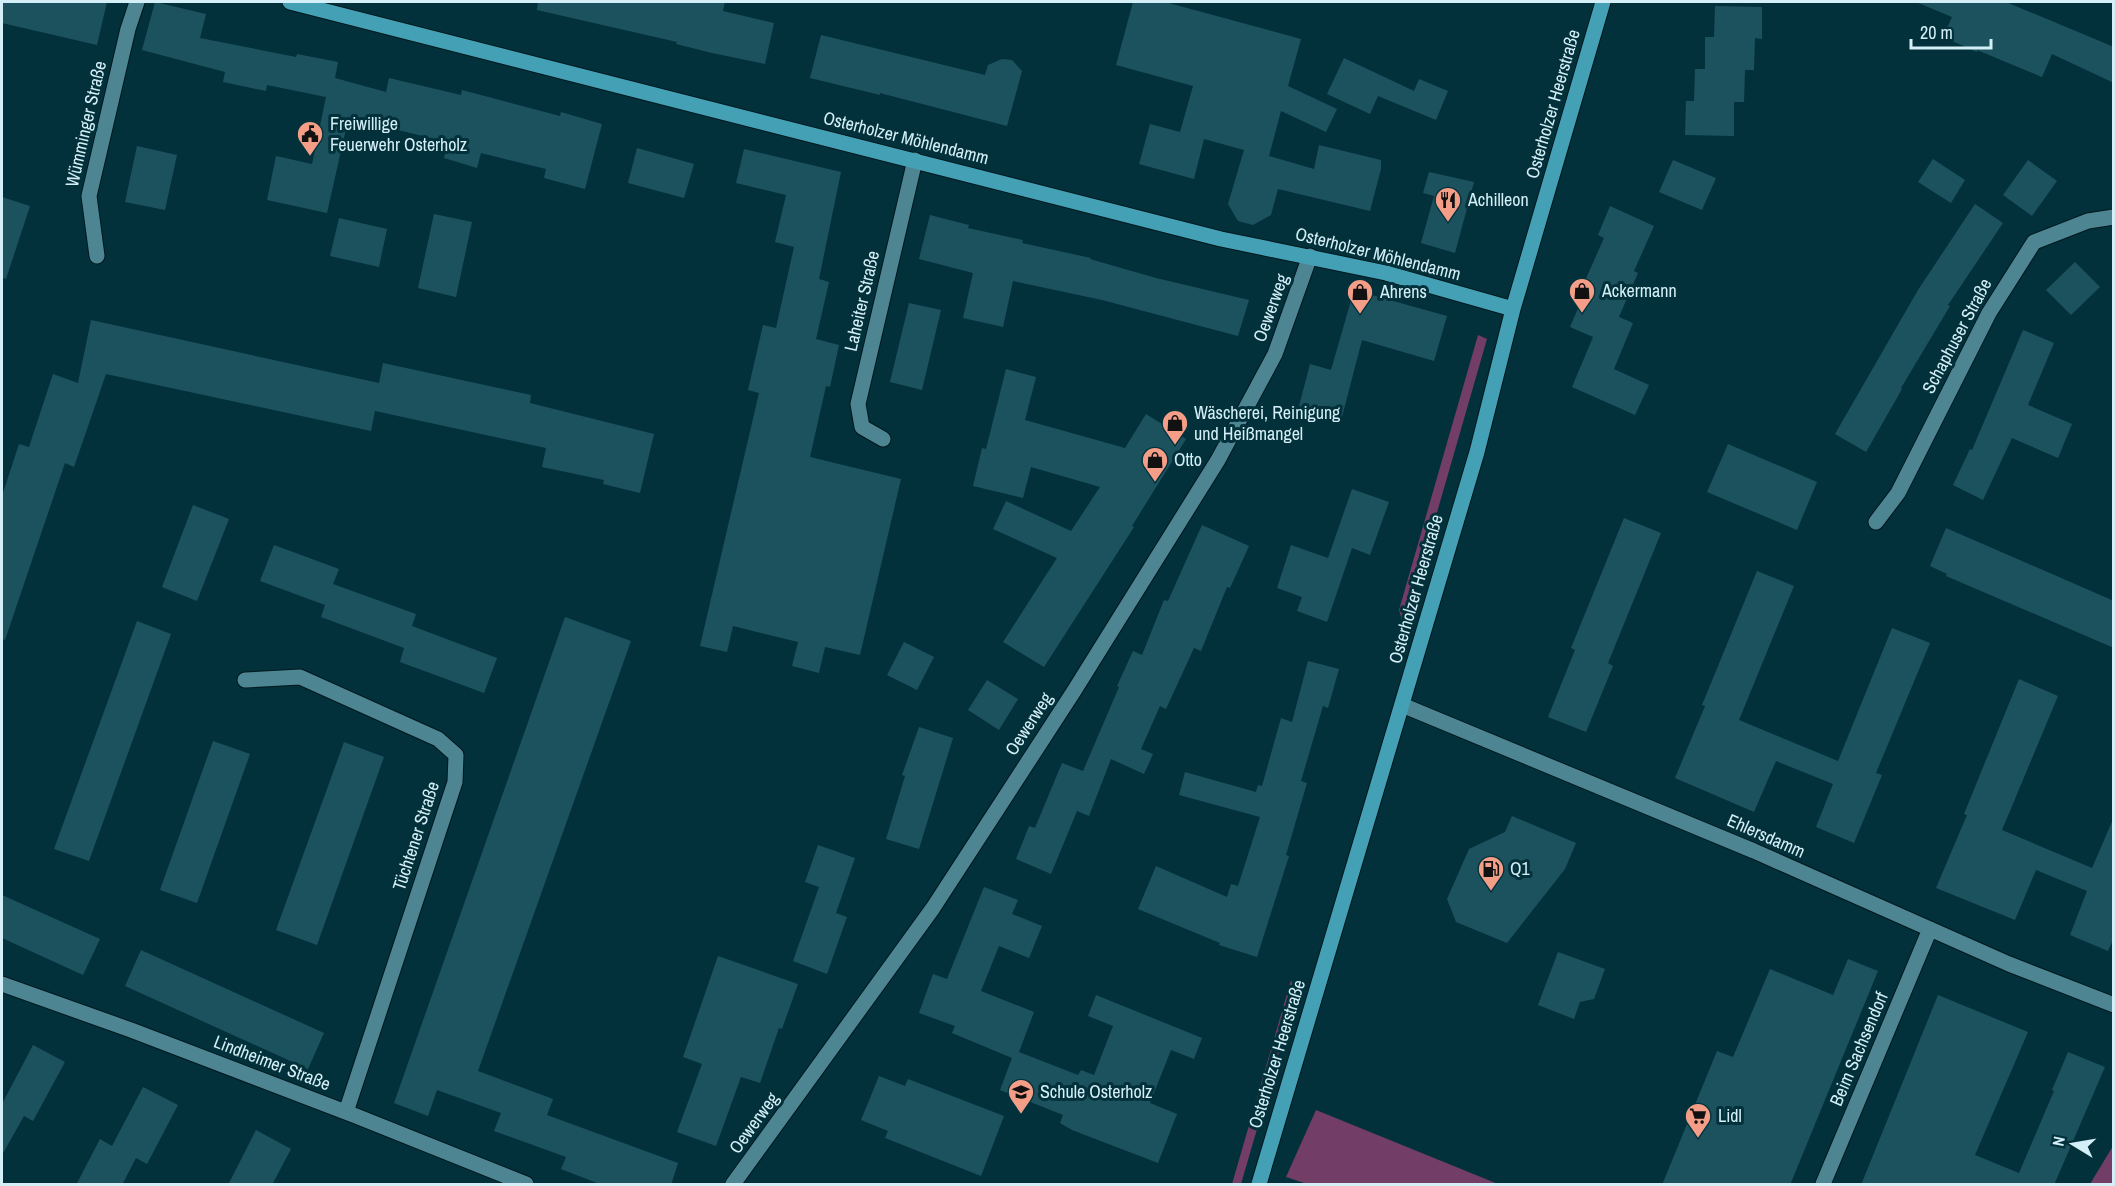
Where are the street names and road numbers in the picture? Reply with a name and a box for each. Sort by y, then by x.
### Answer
street label: Osterholzer Heerstraße [1519,26,1586,181]
street label: Wümminger Straße [59,58,112,189]
street label: Osterholzer Möhlendamm [821,105,992,170]
street label: Osterholzer Möhlendamm [1293,221,1464,286]
street label: Laheiter Straße [838,248,885,354]
street label: Oewerweg [1247,270,1295,345]
street label: Schaphuser Straße [1916,274,1997,398]
street label: Osterholzer Heerstraße [1382,511,1449,666]
street label: Oewerweg [999,687,1059,760]
street label: Tüchtener Straße [386,778,445,894]
street label: Ehlersdamm [1723,807,1809,864]
street label: Osterholzer Heerstraße [1242,976,1311,1131]
street label: Beim Sachsendorf [1823,987,1894,1110]
street label: Lindheimer Straße [210,1029,334,1096]
street label: Oewerweg [723,1086,785,1159]

